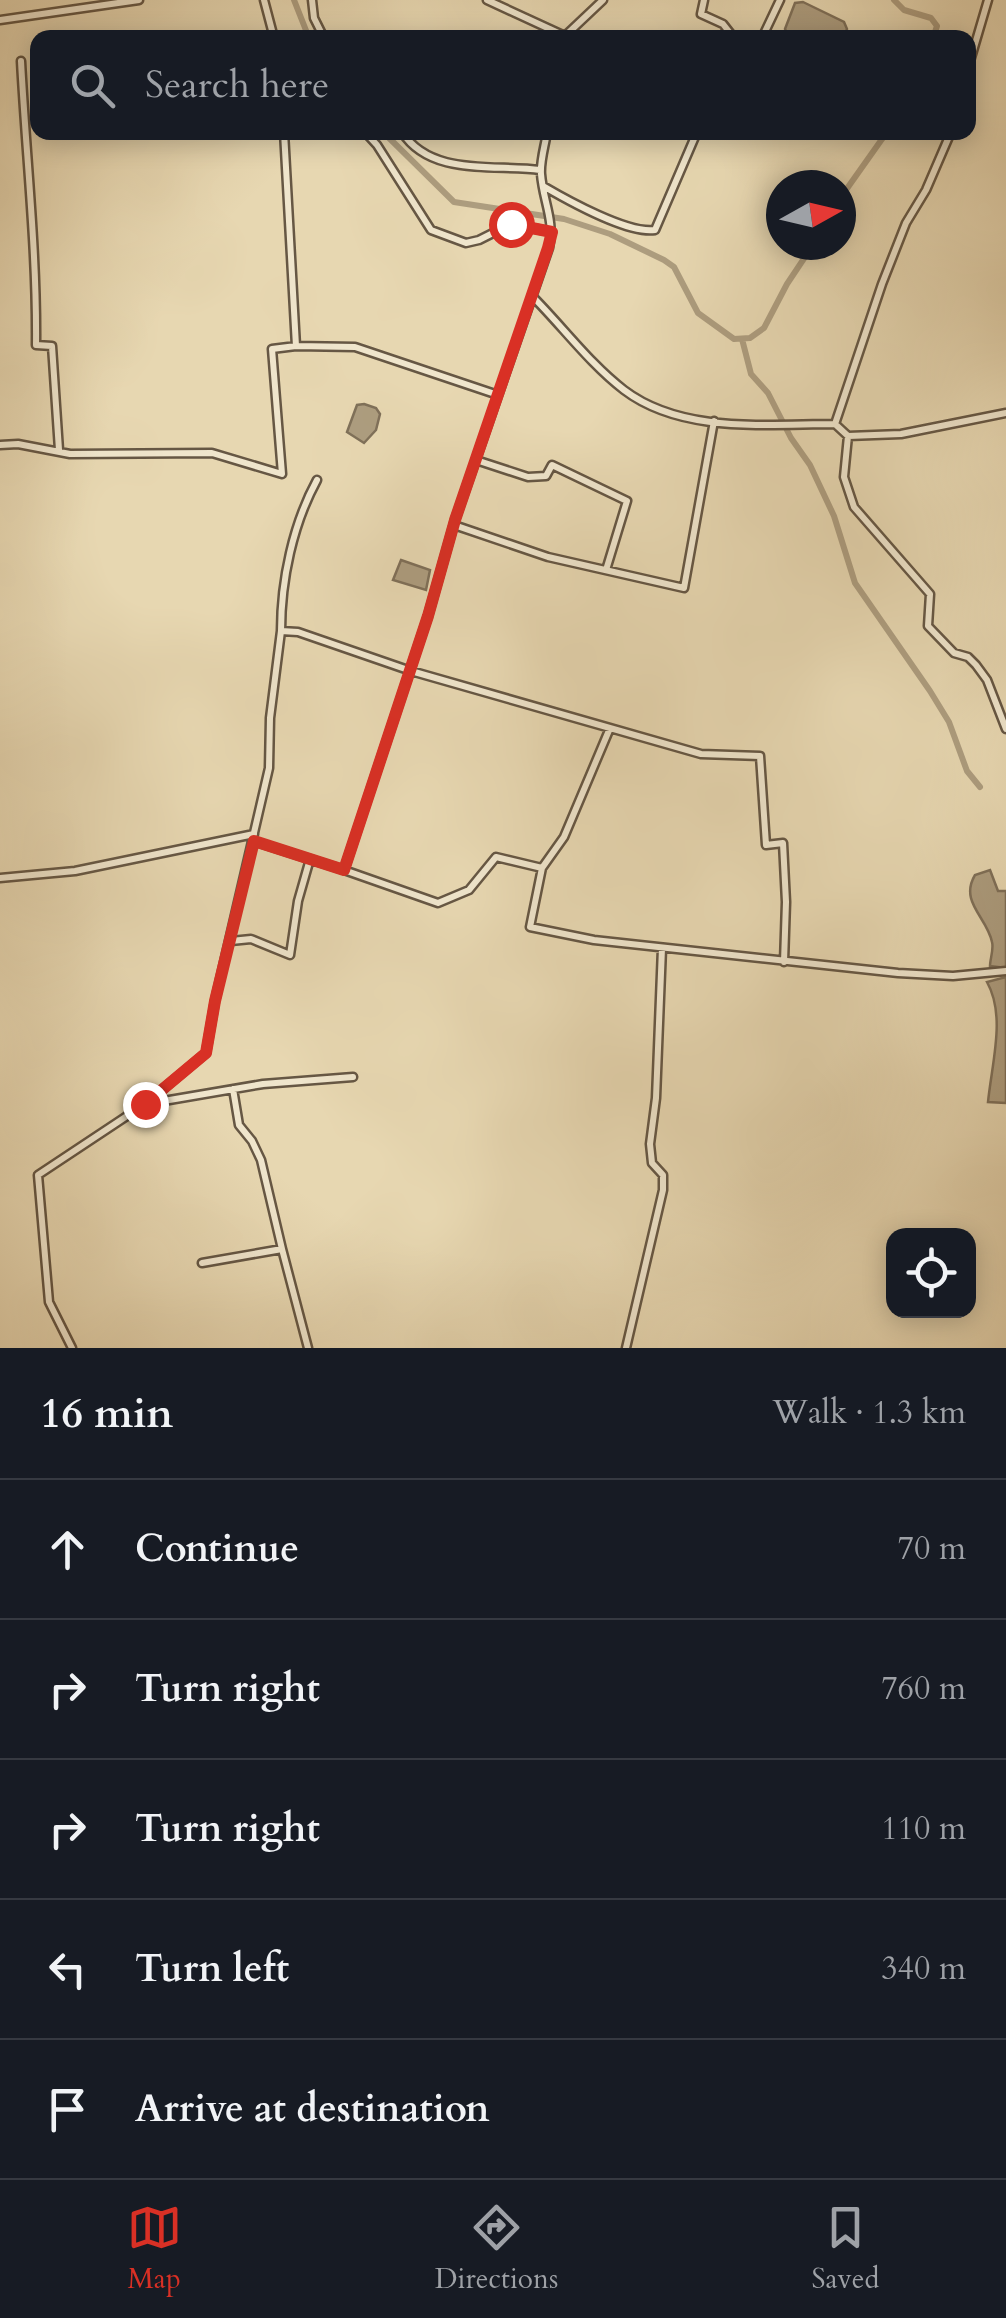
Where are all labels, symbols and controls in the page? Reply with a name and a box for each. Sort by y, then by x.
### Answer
search box [30,30,976,140]
icon: search [65,58,120,113]
text: Search here [145,59,329,111]
north arrow [766,170,856,260]
route start [489,202,535,248]
route end [123,1082,169,1128]
map controls [886,1228,976,1318]
button: locate [886,1228,976,1318]
text: 16 min [40,1385,173,1442]
text: Walk · 1.3 km [773,1391,966,1435]
icon: ahead [40,1522,95,1577]
text: Continue [135,1523,299,1575]
text: 70 m [898,1527,966,1571]
icon: right [40,1662,95,1717]
text: Turn right [135,1663,320,1715]
text: 760 m [881,1667,966,1711]
icon: right [40,1802,95,1857]
text: Turn right [135,1803,320,1855]
text: 110 m [881,1807,966,1851]
icon: left [40,1942,95,1997]
text: Turn left [135,1943,289,1995]
text: 340 m [881,1947,966,1991]
icon: arrive [40,2082,95,2137]
text: Arrive at destination [135,2083,490,2135]
tab: Map [127,2200,182,2298]
tab: Directions [435,2200,558,2298]
tab: Saved [811,2200,879,2298]

